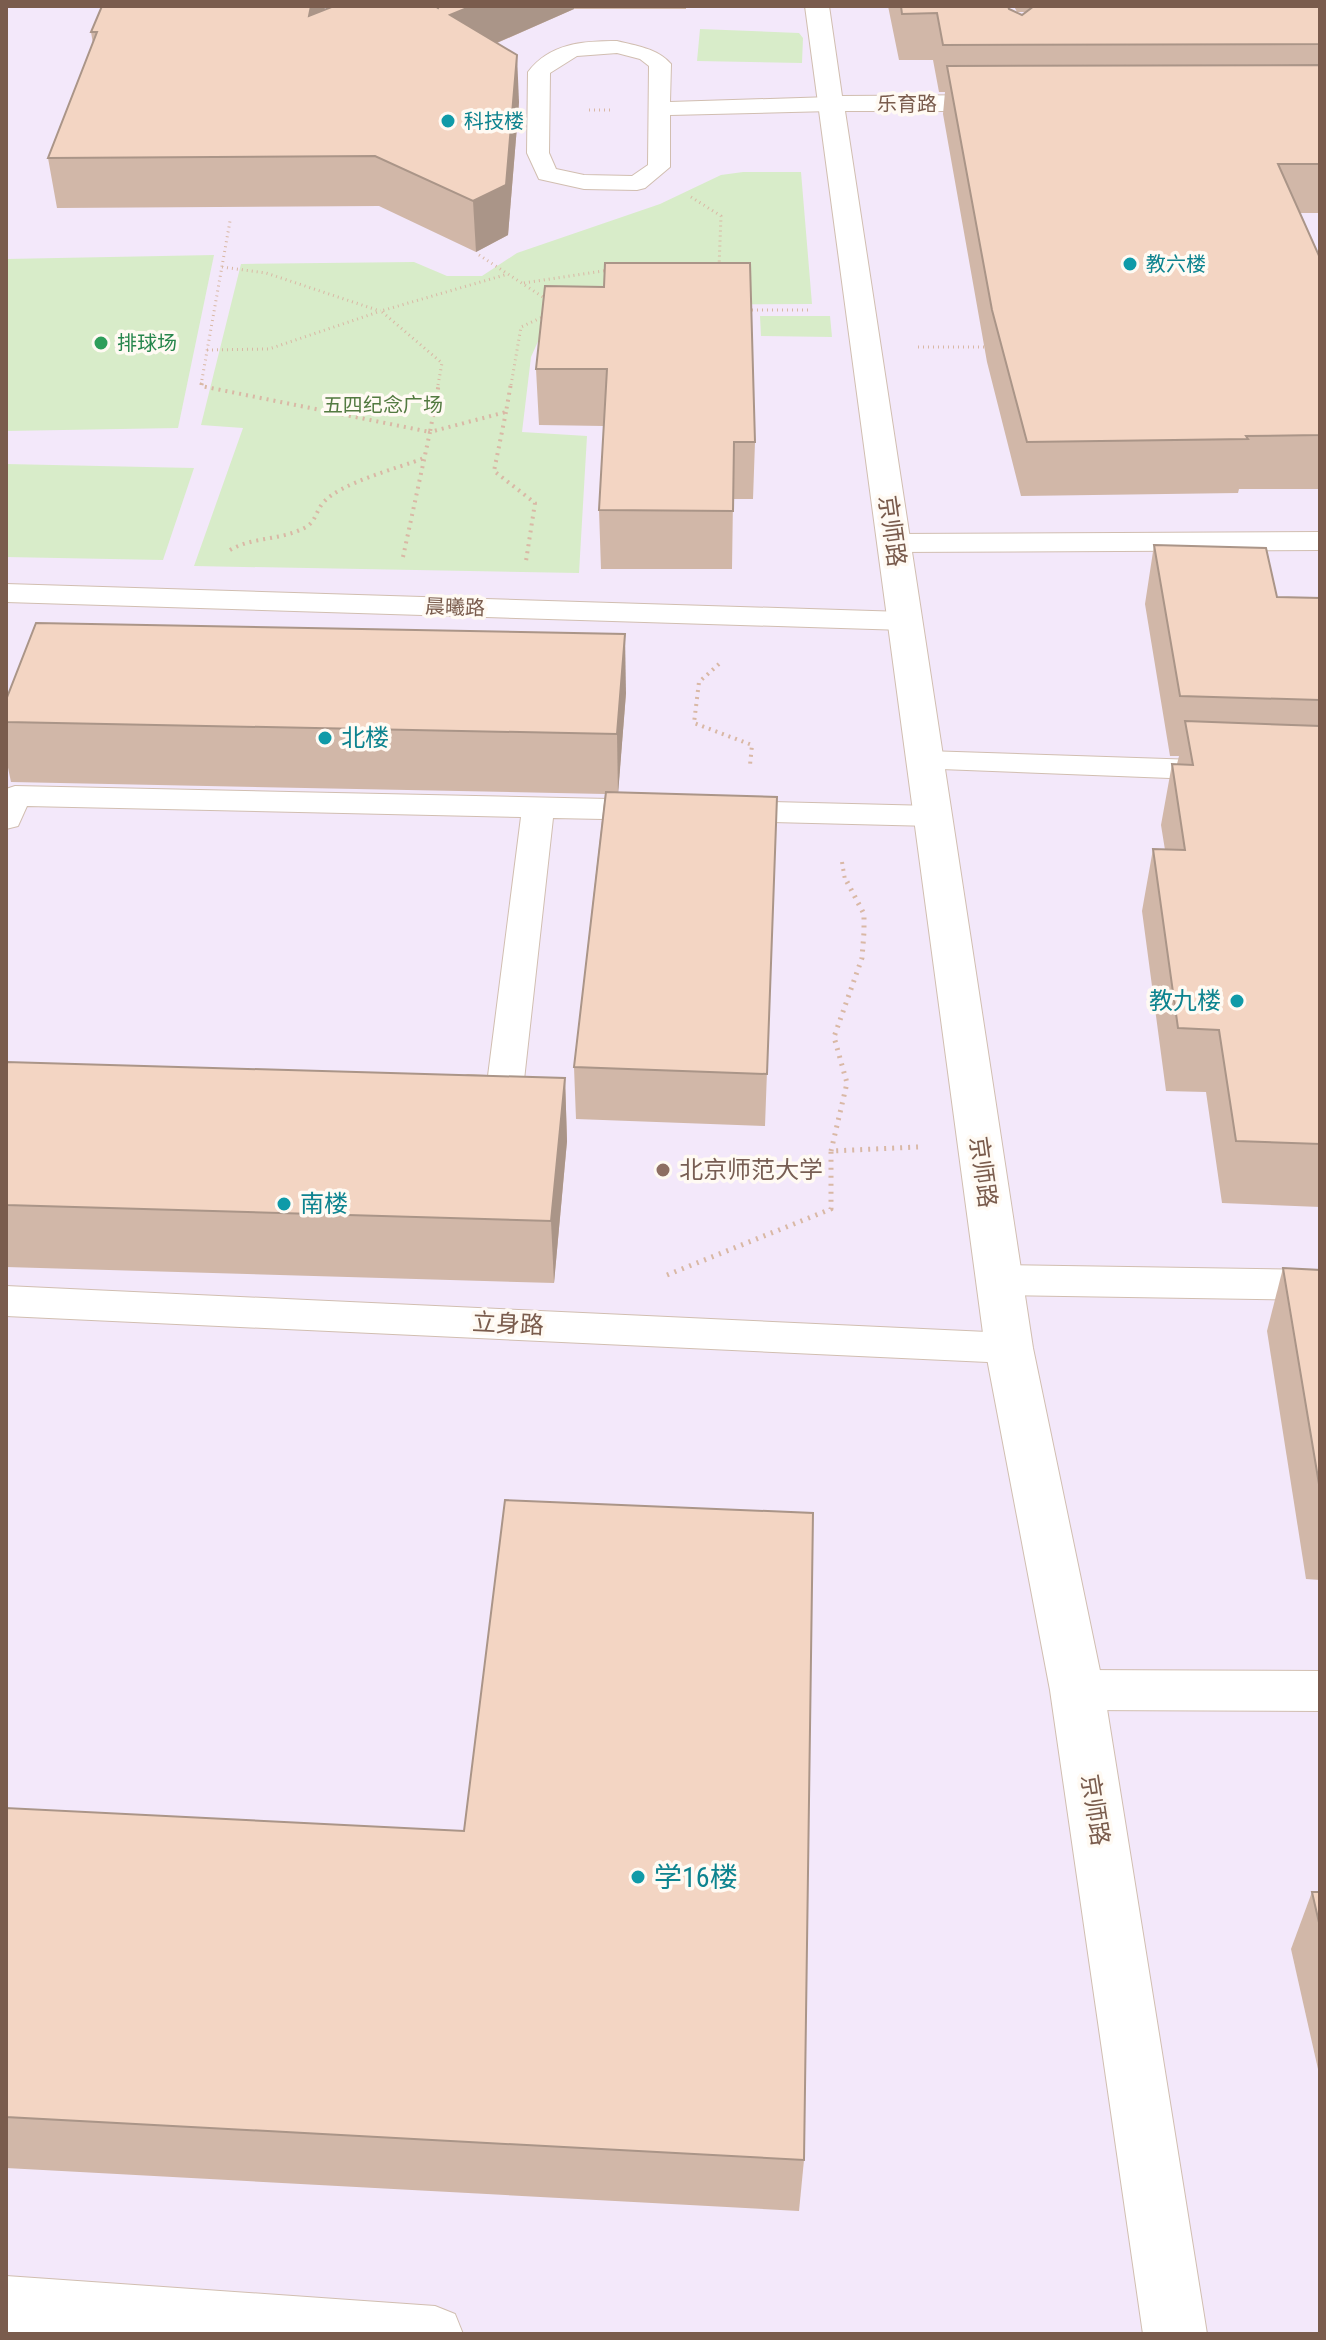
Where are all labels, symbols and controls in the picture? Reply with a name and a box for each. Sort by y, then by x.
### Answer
street label: 乐育路 [877,92,937,116]
place label: 科技楼 [464,109,524,133]
marker: 科技楼 [439,112,457,130]
place label: 教六楼 [1146,252,1206,276]
marker: 教六楼 [1121,255,1139,273]
place label: 排球场 [117,331,177,355]
marker: 排球场 [92,334,110,352]
park label: 五四纪念广场 [323,393,443,417]
street label: 京师路 [873,493,911,569]
street label: 晨曦路 [425,594,485,620]
place label: 北楼 [341,724,389,752]
marker: 北楼 [316,729,334,747]
place label: 教九楼 [1149,987,1221,1015]
marker: 教九楼 [1228,992,1246,1010]
street label: 京师路 [964,1134,1002,1210]
place label: 北京师范大学 [679,1156,823,1184]
marker: 北京师范大学 [654,1161,672,1179]
place label: 南楼 [300,1190,348,1218]
marker: 南楼 [275,1195,293,1213]
street label: 立身路 [471,1308,545,1340]
street label: 京师路 [1076,1772,1114,1848]
place label: 学16楼 [654,1861,738,1894]
marker: 学16楼 [629,1868,647,1886]

